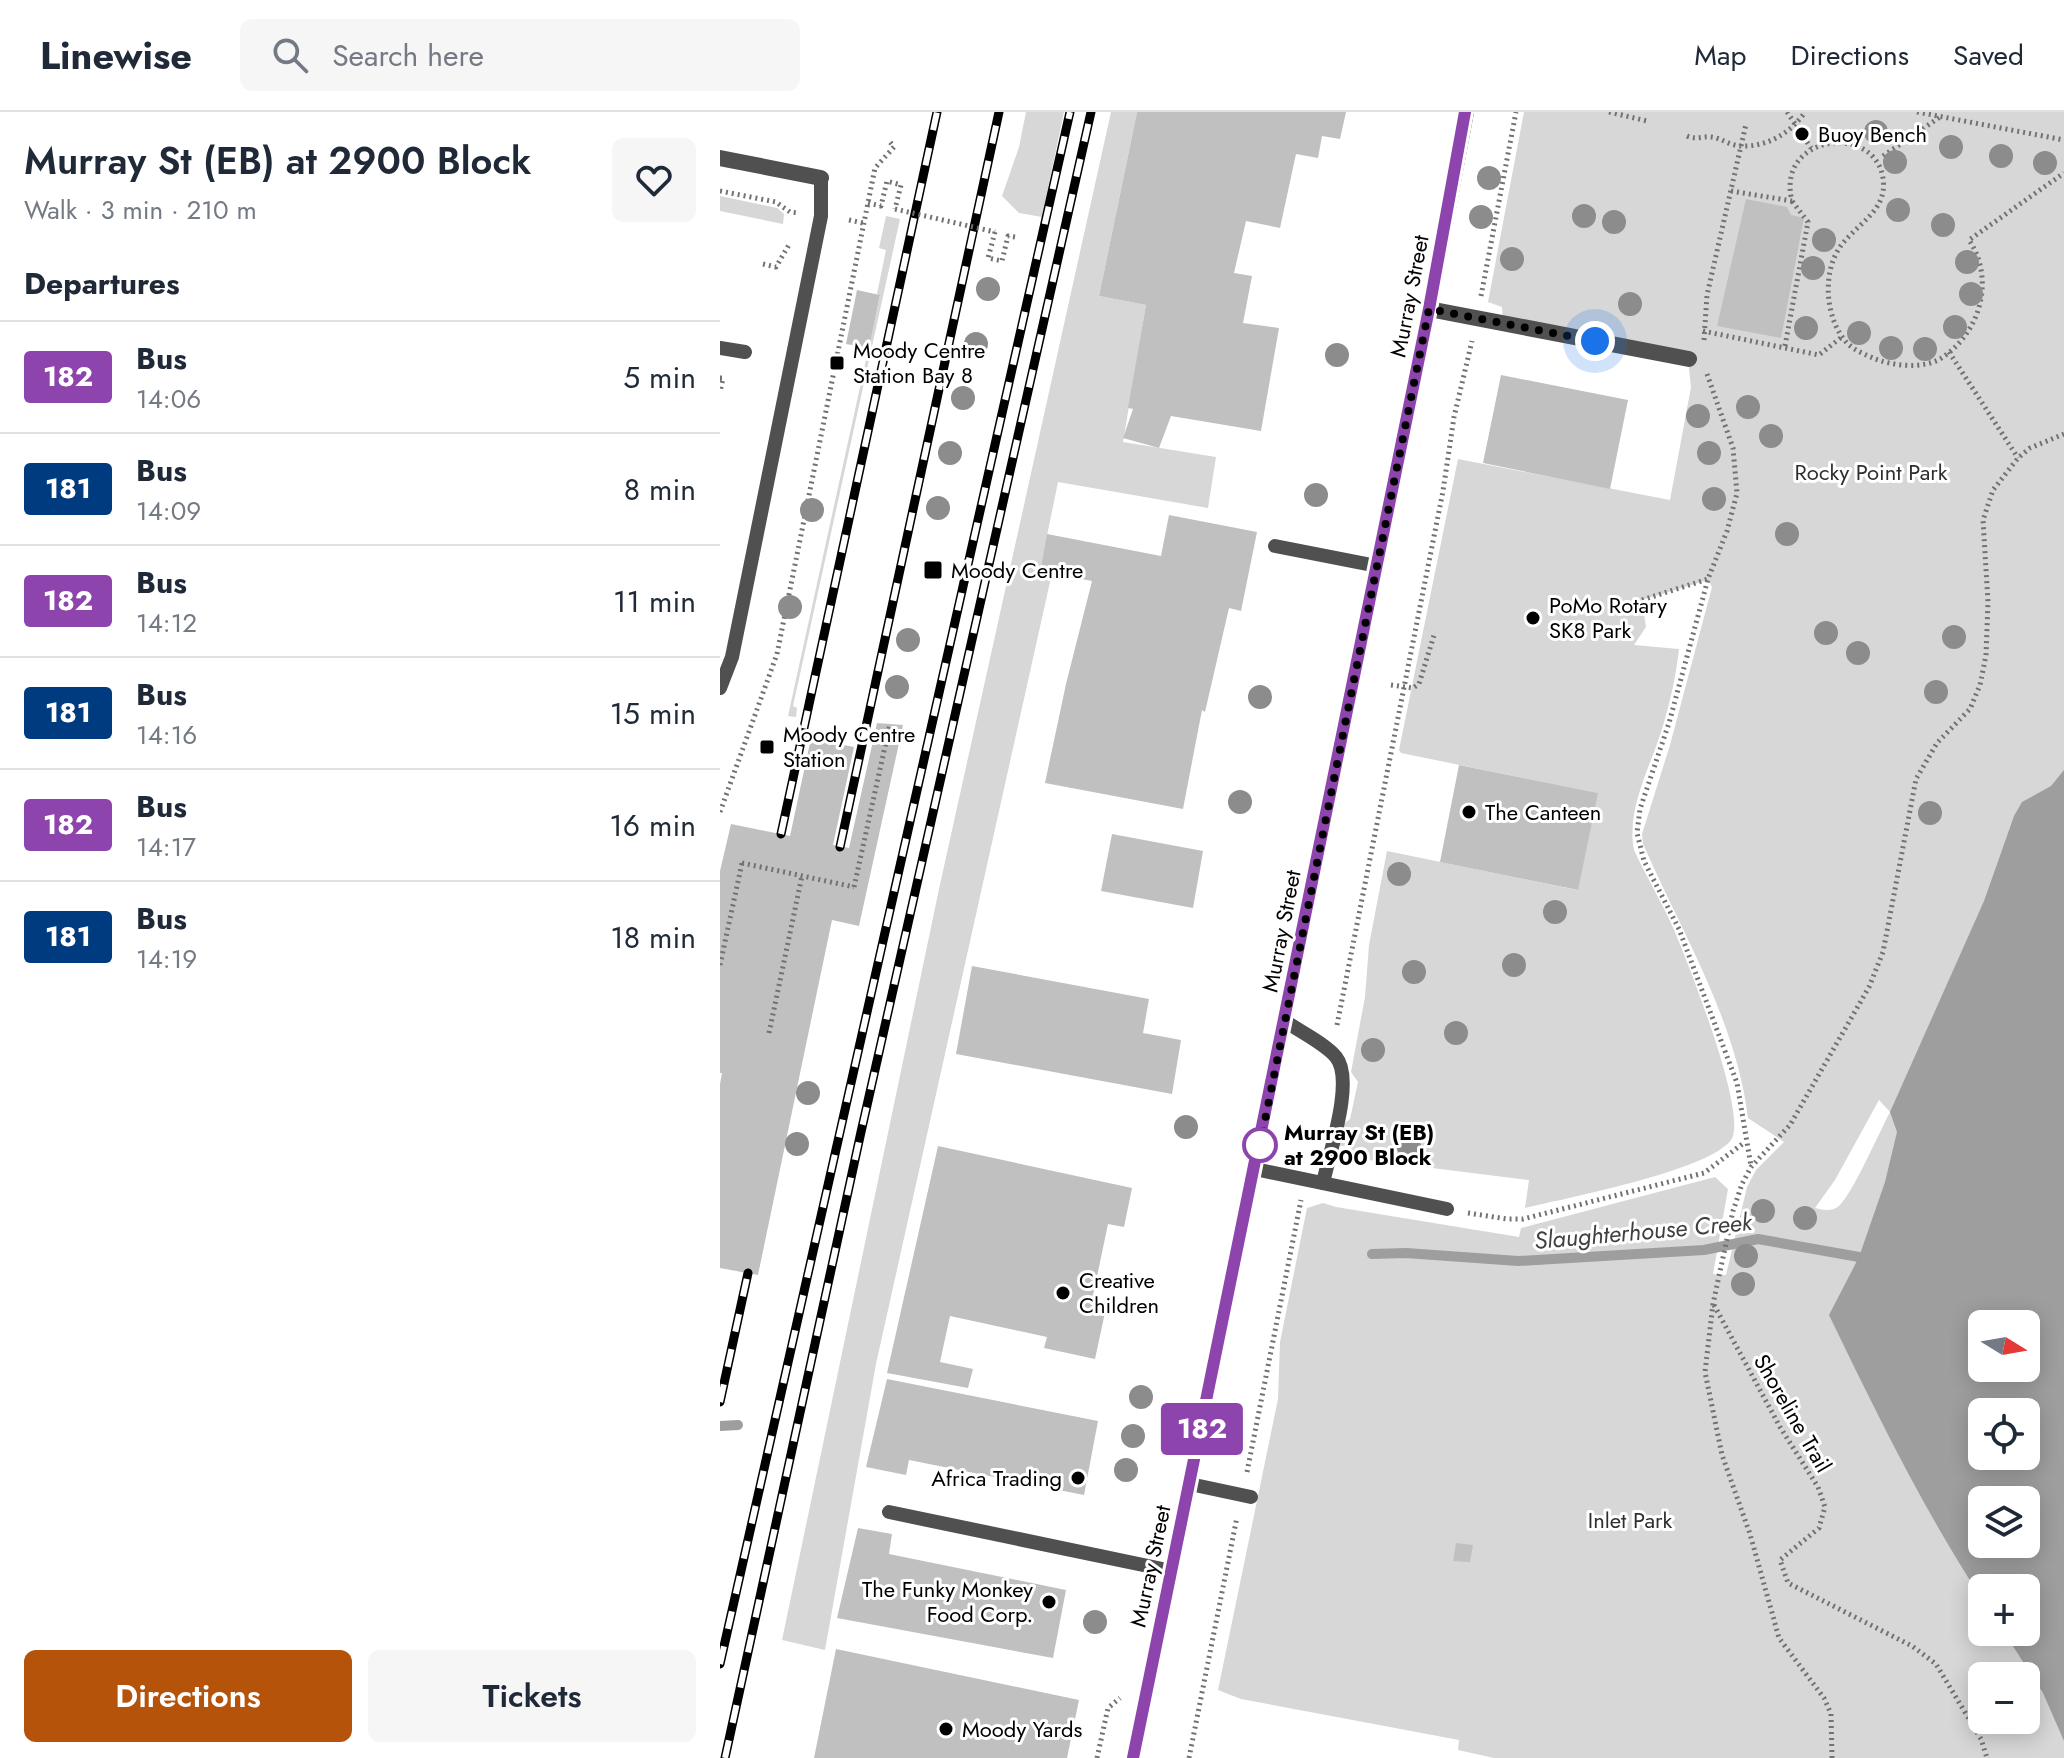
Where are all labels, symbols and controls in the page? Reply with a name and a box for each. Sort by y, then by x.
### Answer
search box [240,19,800,91]
text: Linewise [40,28,192,83]
icon: search [268,33,312,77]
text: Search here [332,34,484,77]
text: Map [1694,35,1746,76]
text: Directions [1790,35,1909,76]
text: Saved [1953,35,2024,76]
place label: Buoy Bench [1818,118,1927,150]
marker: Buoy Bench [1793,125,1811,143]
text: Murray St (EB) at 2900 Block [24,133,531,188]
button: heart [612,138,696,222]
text: Walk · 3 min · 210 m [24,191,257,229]
street label: Murray Street [1381,232,1437,360]
text: Departures [24,262,180,305]
your location [1575,321,1615,361]
place label: Moody Centre Station Bay 8 [853,334,985,391]
text: Bus [136,337,187,380]
marker: Moody Centre Station Bay 8 [828,354,846,372]
text: 182 [43,356,93,397]
text: 5 min [623,356,696,399]
text: 14:06 [136,380,201,418]
text: Bus [136,449,187,492]
park label: Rocky Point Park [1795,456,1948,488]
text: 181 [45,468,91,509]
text: 8 min [624,468,696,511]
text: 14:09 [136,492,201,530]
place label: Moody Centre [951,554,1083,586]
marker: Moody Centre [922,559,944,581]
text: Bus [136,561,187,604]
text: 182 [43,580,93,621]
text: 11 min [613,580,696,623]
place label: PoMo Rotary SK8 Park [1549,589,1667,646]
text: 14:12 [136,604,197,642]
marker: PoMo Rotary SK8 Park [1524,609,1542,627]
text: Bus [136,673,187,716]
text: 181 [45,692,91,733]
text: 15 min [610,692,696,735]
text: 14:16 [136,716,197,754]
place label: Moody Centre Station [783,718,915,775]
marker: Moody Centre Station [758,738,776,756]
text: Bus [136,785,187,828]
place label: The Canteen [1485,796,1601,828]
marker: The Canteen [1460,803,1478,821]
text: 182 [43,804,93,845]
text: 16 min [609,804,696,847]
text: 14:17 [136,828,196,866]
street label: Murray Street [1253,867,1309,995]
text: Bus [136,897,187,940]
text: 181 [45,916,91,957]
text: 18 min [610,916,696,959]
text: 14:19 [136,940,197,978]
place label: Murray St (EB) at 2900 Block [1284,1116,1434,1173]
marker: Murray St (EB) at 2900 Block [1243,1128,1277,1162]
water label: Slaughterhouse Creek [1533,1204,1755,1258]
place label: Creative Children [1079,1264,1159,1321]
marker: Creative Children [1054,1284,1072,1302]
north arrow [1968,1310,2040,1382]
map controls [1968,1310,2040,1734]
street label: Shoreline Trail [1746,1348,1840,1478]
button: locate [1968,1398,2040,1470]
line badge: 182 [1156,1403,1248,1455]
text: 182 [1177,1408,1227,1449]
place label: Africa Trading [931,1462,1062,1494]
marker: Africa Trading [1069,1469,1087,1487]
button: layers [1968,1486,2040,1558]
street label: Murray Street [1121,1501,1179,1630]
park label: Inlet Park [1588,1504,1673,1536]
place label: The Funky Monkey Food Corp. [862,1573,1033,1630]
button: + [1968,1574,2040,1646]
marker: The Funky Monkey Food Corp. [1040,1593,1058,1611]
button: Directions [24,1650,352,1742]
button: Tickets [368,1650,696,1742]
button: − [1968,1662,2040,1734]
place label: Moody Yards [962,1713,1082,1745]
marker: Moody Yards [937,1720,955,1738]

